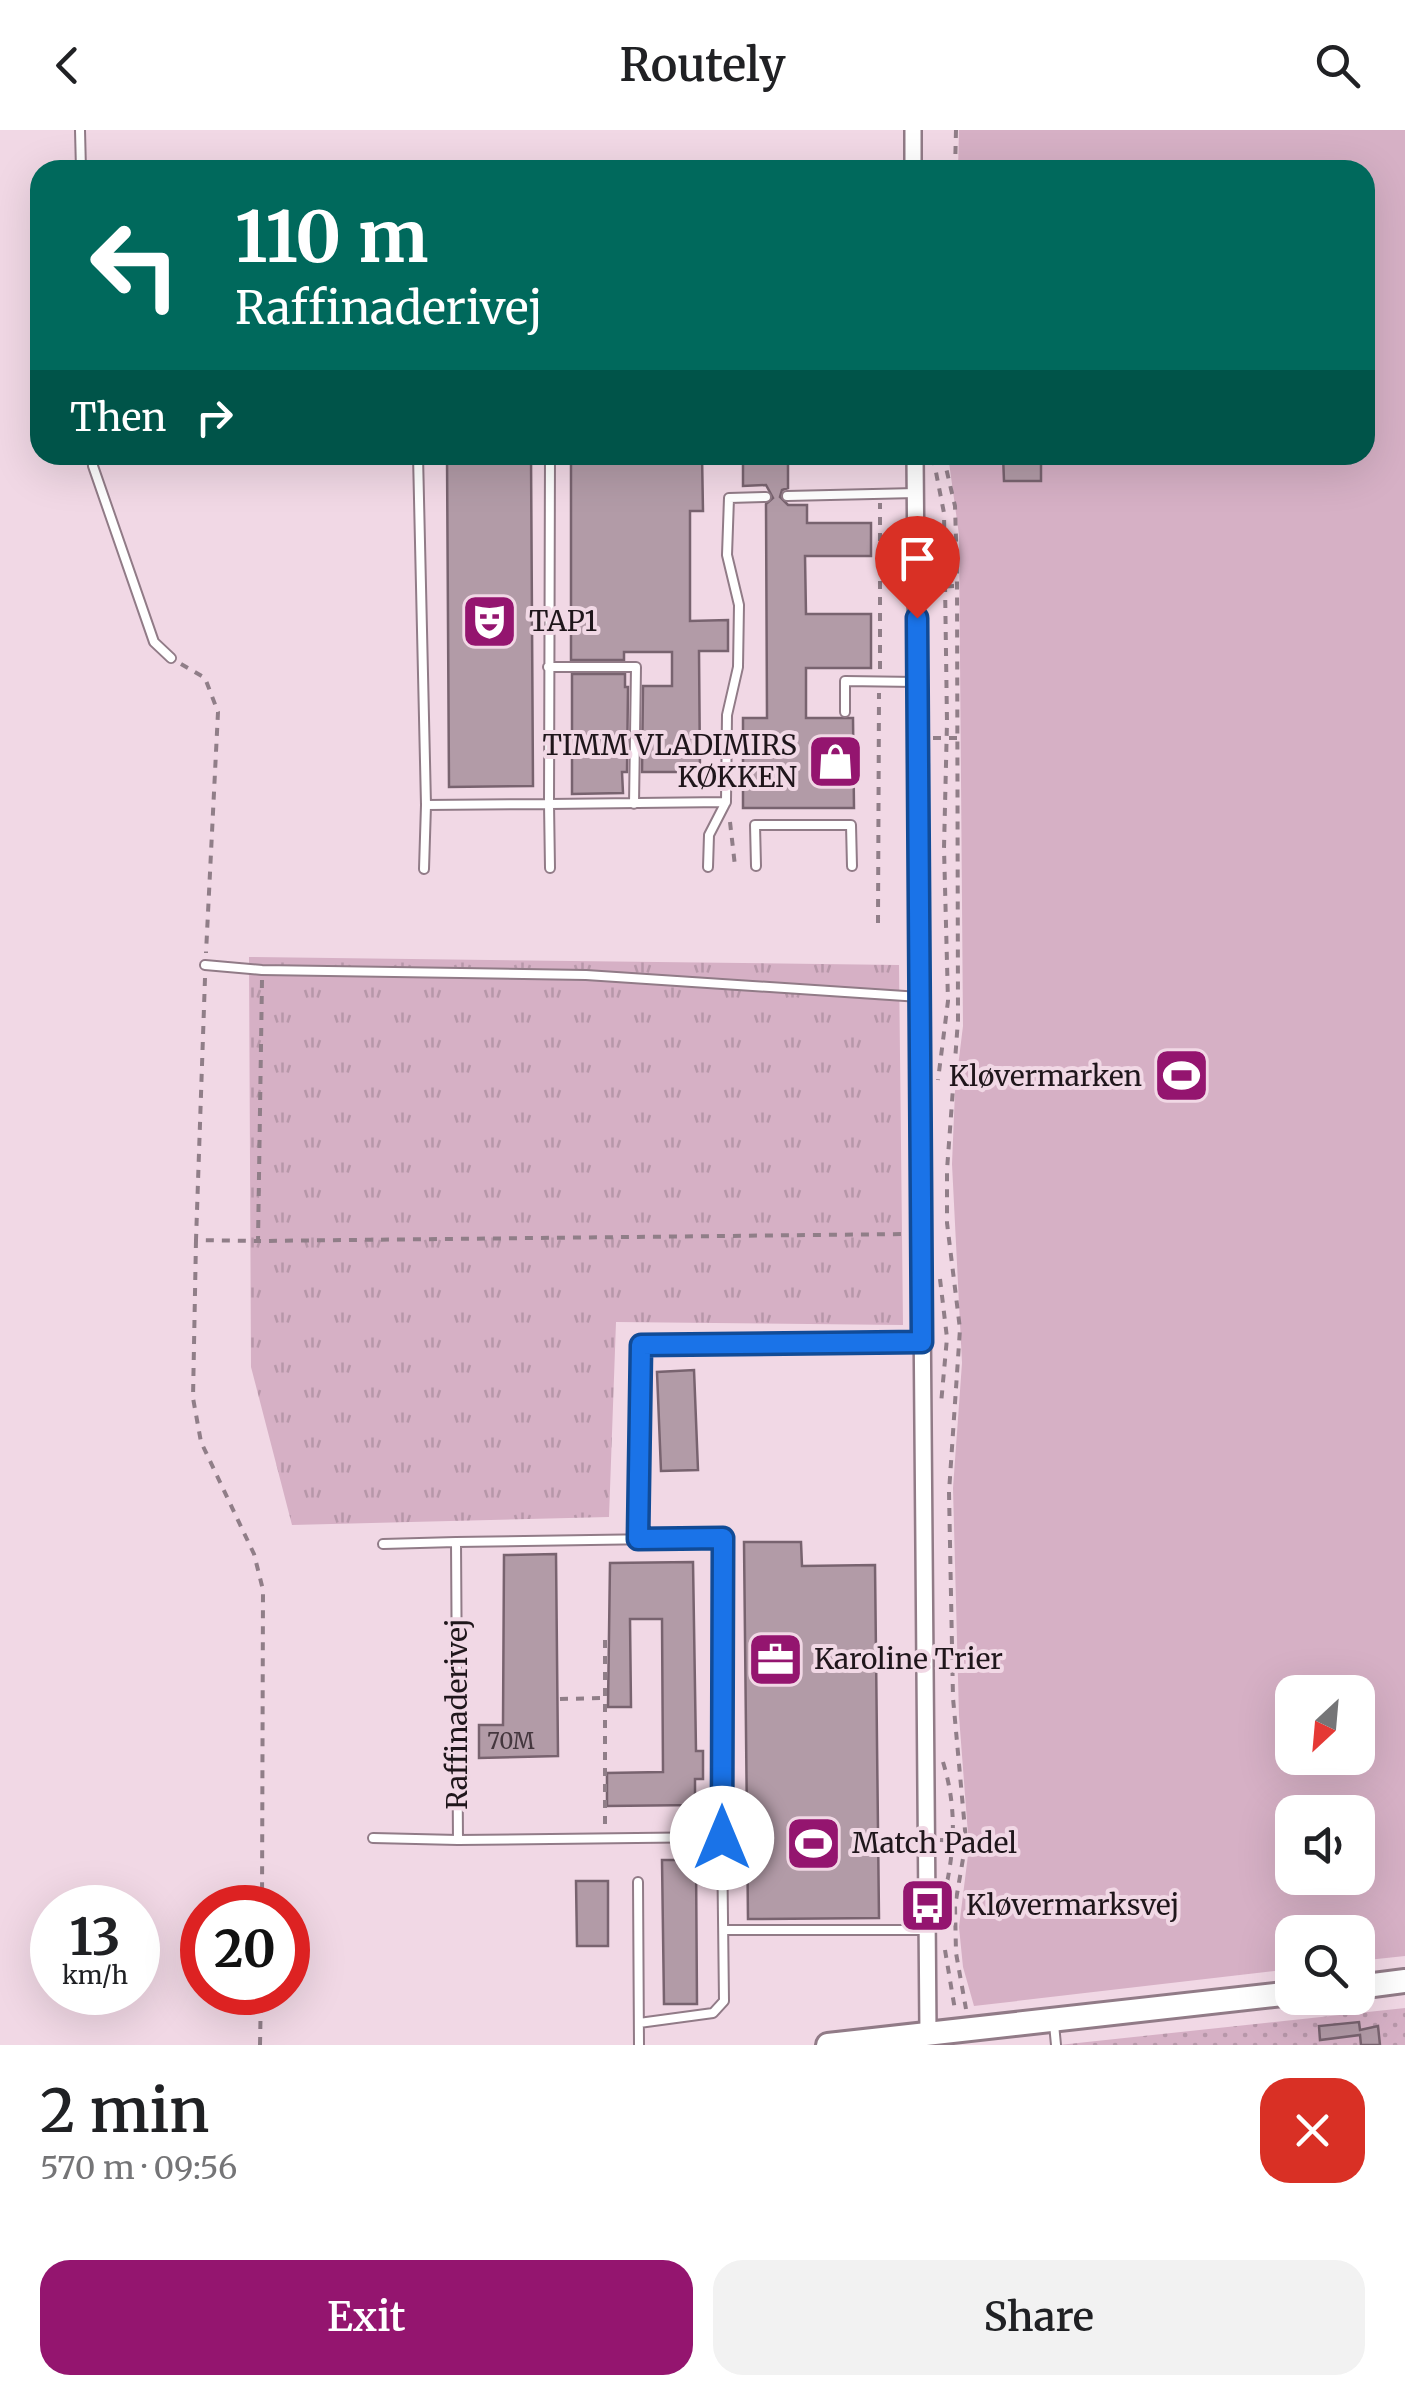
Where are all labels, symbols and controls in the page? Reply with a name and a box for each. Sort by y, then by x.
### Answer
text: Routely [619,37,786,93]
icon: back [40,38,95,93]
icon: search [1310,38,1365,93]
text: 110 m [235,193,428,281]
icon: left [70,200,200,330]
text: Raffinaderivej [235,280,543,336]
icon: right [187,390,242,445]
text: Then [70,394,167,441]
pin [875,516,960,619]
icon: arrive [890,531,945,586]
theatre icon: TAP1 [460,591,520,651]
place label: TAP1 [529,603,597,639]
place label: TIMM VLADIMIRS KØKKEN [543,727,797,795]
shop icon: TIMM VLADIMIRS KØKKEN [806,731,866,791]
sports icon: Kløvermarken [1151,1046,1211,1106]
place label: Kløvermarken [949,1058,1142,1094]
street label: Raffinaderivej [439,1618,475,1810]
office icon: Karoline Trier [745,1629,805,1689]
place label: Karoline Trier [814,1641,1003,1677]
north arrow [1275,1675,1375,1775]
map controls [1275,1675,1375,2015]
house number: 70M [487,1727,535,1755]
position arrow [670,1786,774,1890]
button: sound [1275,1795,1375,1895]
sports icon: Match Padel [783,1813,843,1873]
place label: Match Padel [852,1825,1017,1861]
bus stop icon: Kløvermarksvej [897,1875,957,1935]
speed limit sign: 20 [180,1885,310,2015]
place label: Kløvermarksvej [966,1887,1179,1923]
text: 13 [70,1906,120,1969]
button: search [1275,1915,1375,2015]
text: km/h [62,1959,128,1991]
text: 2 min [40,2073,209,2148]
button: close [1260,2078,1365,2183]
text: 570 m · 09:56 [40,2148,237,2188]
button: Exit [40,2260,693,2375]
button: Share [713,2260,1365,2375]

